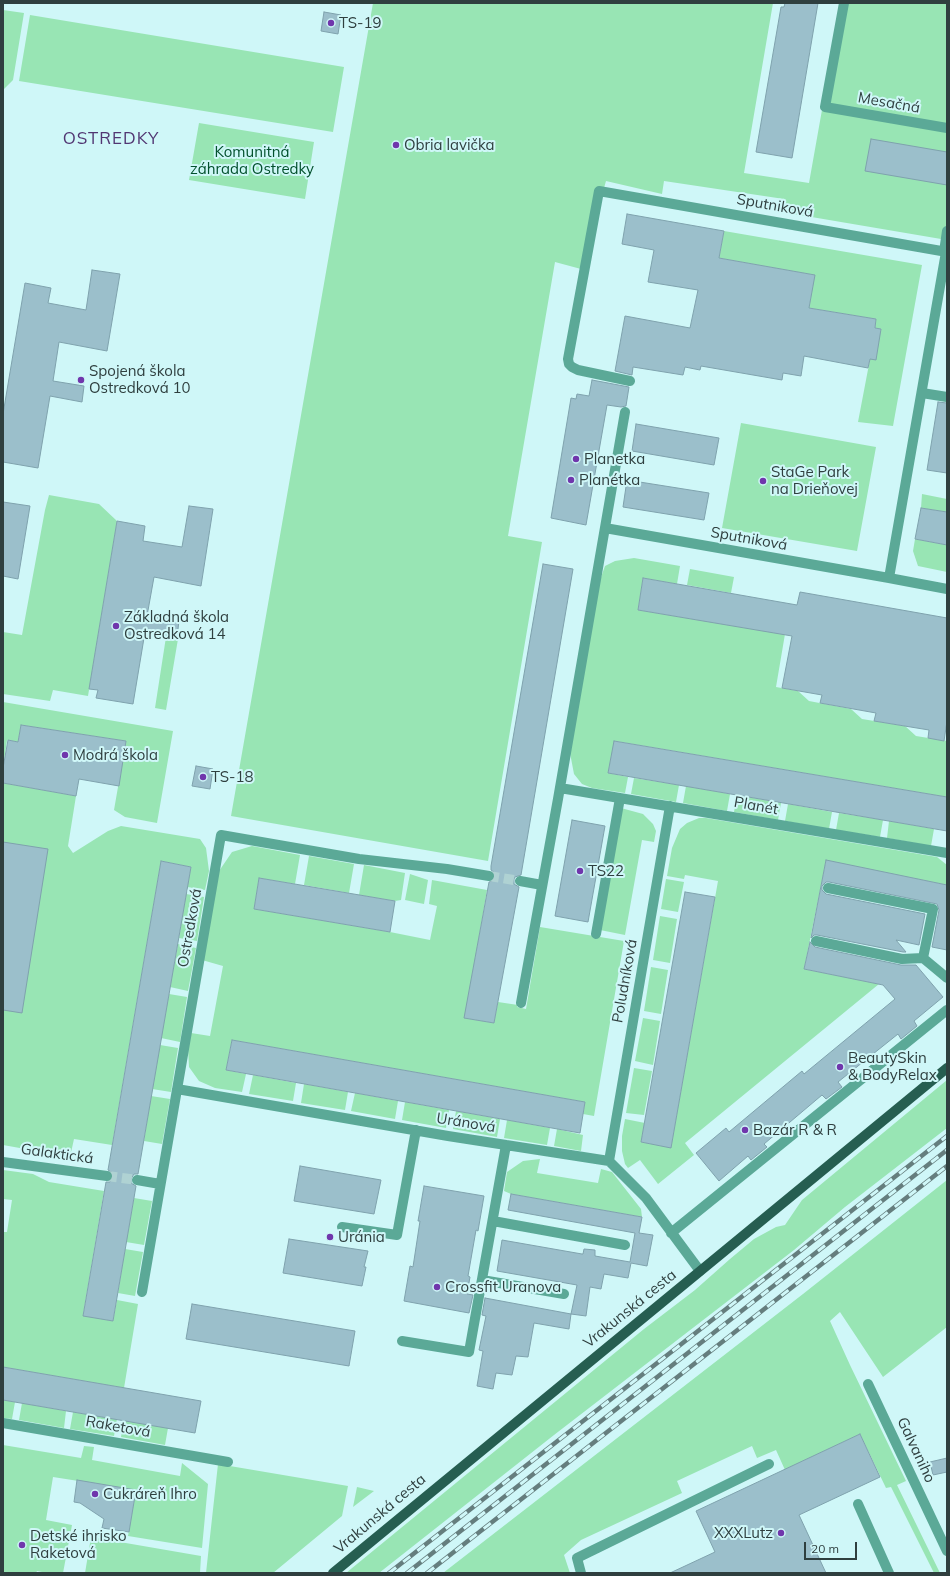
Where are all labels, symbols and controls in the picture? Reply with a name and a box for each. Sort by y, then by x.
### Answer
place label: TS-19 [339,14,381,32]
marker: TS-19 [326,18,336,28]
street label: Mesačná [857,89,921,117]
district label: OSTREDKY [63,129,159,149]
place label: Obria lavička [404,136,495,154]
marker: Obria lavička [391,140,401,150]
park label: Komunitná záhrada Ostredky [190,143,314,178]
street label: Sputniková [735,190,815,222]
place label: Spojená škola Ostredková 10 [89,362,191,397]
marker: Spojená škola Ostredková 10 [76,375,86,385]
place label: Planetka [584,450,645,468]
marker: Planetka [571,454,581,464]
place label: StaGe Park na Drieňovej [771,463,858,498]
place label: Planétka [579,471,640,489]
marker: Planétka [566,475,576,485]
marker: StaGe Park na Drieňovej [758,476,768,486]
street label: Sputniková [709,523,789,555]
place label: Základná škola Ostredková 14 [124,608,229,643]
marker: Základná škola Ostredková 14 [111,621,121,631]
place label: Modrá škola [73,746,158,764]
marker: Modrá škola [60,750,70,760]
place label: TS-18 [211,768,253,786]
marker: TS-18 [198,772,208,782]
street label: Planét [733,793,779,819]
place label: TS22 [588,862,624,880]
marker: TS22 [575,866,585,876]
street label: Ostredková [174,887,206,969]
street label: Poludníková [609,938,641,1024]
place label: BeautySkin & BodyRelax [848,1049,937,1084]
marker: BeautySkin & BodyRelax [835,1062,845,1072]
street label: Uránová [435,1109,497,1137]
place label: Bazár R & R [753,1121,837,1139]
marker: Bazár R & R [740,1125,750,1135]
street label: Galaktická [20,1140,94,1168]
place label: Uránia [338,1228,385,1246]
marker: Uránia [325,1232,335,1242]
street label: Vrakunská cesta [580,1266,680,1352]
place label: Crossfit Uranova [445,1278,561,1296]
marker: Crossfit Uranova [432,1282,442,1292]
street label: Raketová [84,1412,152,1442]
street label: Galvaniho [893,1414,939,1486]
street label: Vrakunská cesta [330,1470,430,1558]
place label: Cukráreň Ihro [103,1485,197,1503]
marker: Cukráreň Ihro [90,1489,100,1499]
place label: XXXLutz [714,1524,773,1542]
place label: Detské ihrisko Raketová [30,1527,127,1562]
marker: XXXLutz [776,1528,786,1538]
scale bar [806,1534,859,1560]
marker: Detské ihrisko Raketová [17,1540,27,1550]
text: 20 m [811,1541,839,1556]

